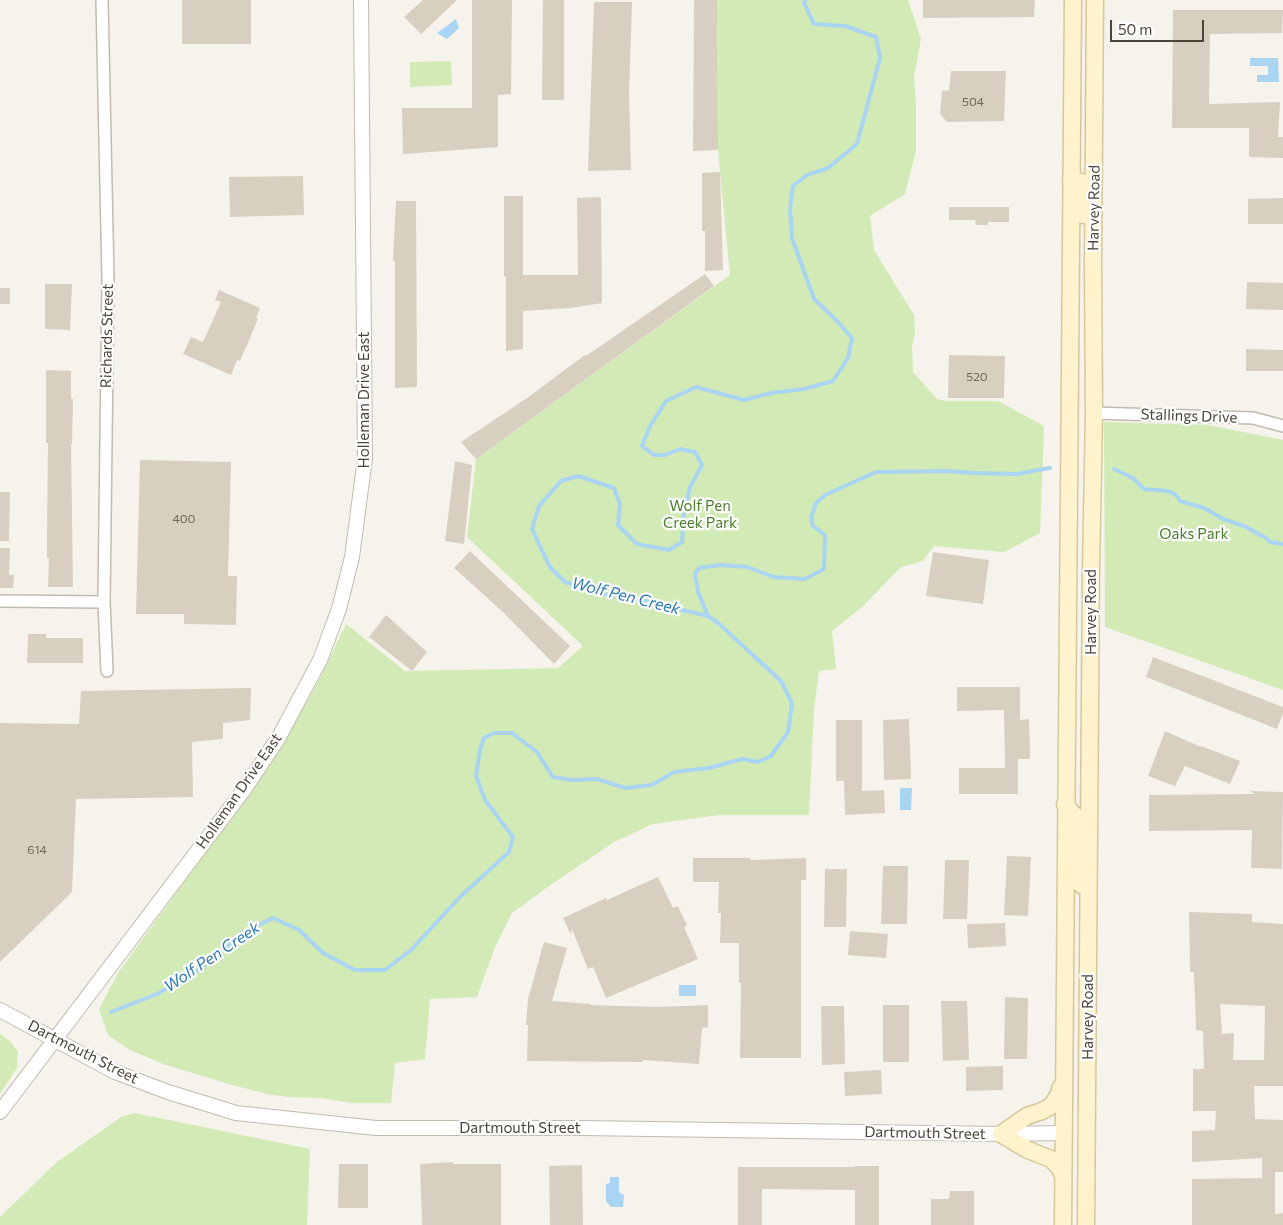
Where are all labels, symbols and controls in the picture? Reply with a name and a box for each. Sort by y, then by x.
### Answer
scale bar [1113,10,1207,42]
text: 50 m [1118,20,1152,38]
house number: 504 [962,95,984,109]
street label: Harvey Road [1084,165,1104,251]
street label: Richards Street [97,284,117,388]
street label: Holleman Drive East [355,332,373,468]
house number: 520 [966,370,988,384]
street label: Stallings Drive [1140,405,1238,427]
park label: Wolf Pen Creek Park [663,497,737,532]
house number: 400 [173,512,195,526]
park label: Oaks Park [1159,525,1229,543]
street label: Harvey Road [1082,569,1100,655]
water label: Wolf Pen Creek [570,573,682,619]
street label: Holleman Drive East [192,730,286,852]
house number: 614 [27,843,47,857]
water label: Wolf Pen Creek [160,918,264,996]
street label: Harvey Road [1079,974,1097,1060]
street label: Dartmouth Street [25,1016,141,1088]
street label: Dartmouth Street [459,1119,581,1137]
street label: Dartmouth Street [864,1123,986,1143]

